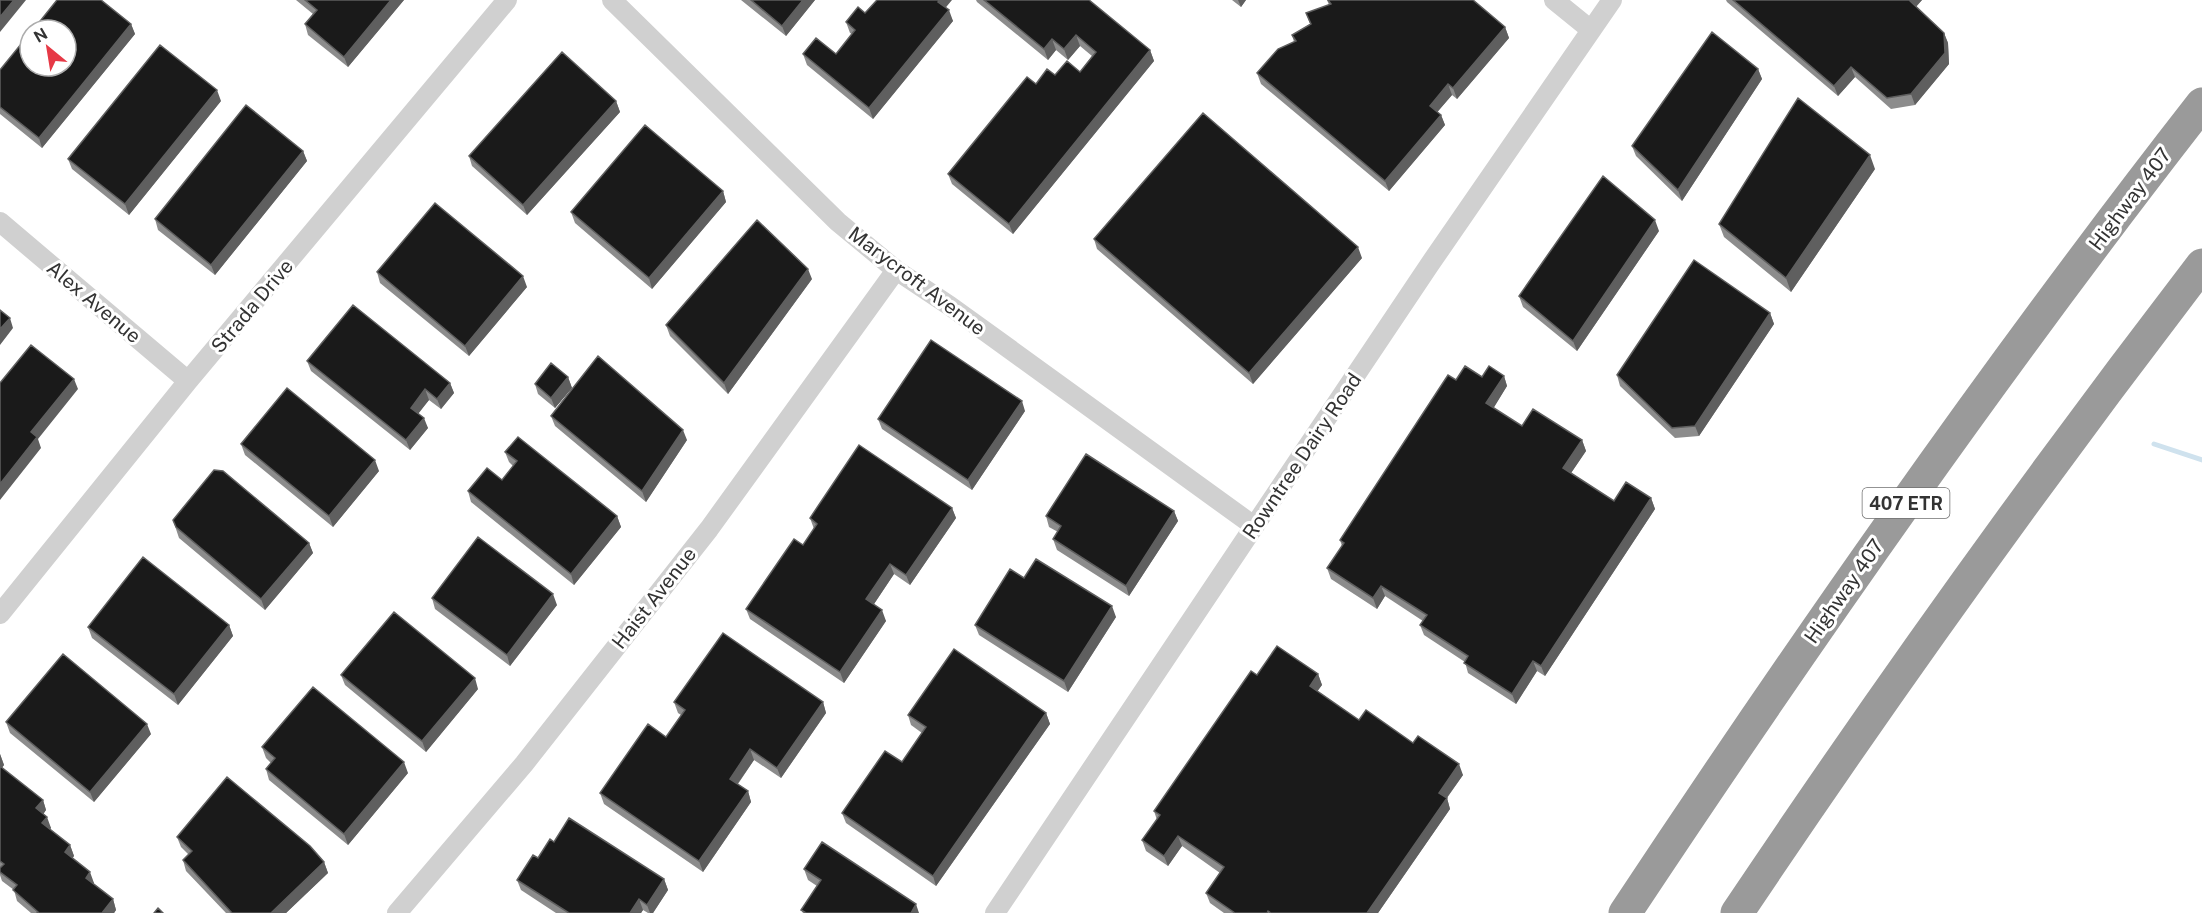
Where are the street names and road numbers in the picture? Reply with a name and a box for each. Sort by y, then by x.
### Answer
street label: Highway 407 [2084,143,2176,255]
street label: Marycroft Avenue [844,222,990,340]
street label: Strada Drive [206,254,298,358]
street label: Alex Avenue [42,256,146,348]
street label: Rowntree Dairy Road [1238,369,1366,543]
road number: 407 ETR [1862,488,1950,518]
street label: Highway 407 [1799,534,1889,648]
street label: Haist Avenue [607,542,701,654]

